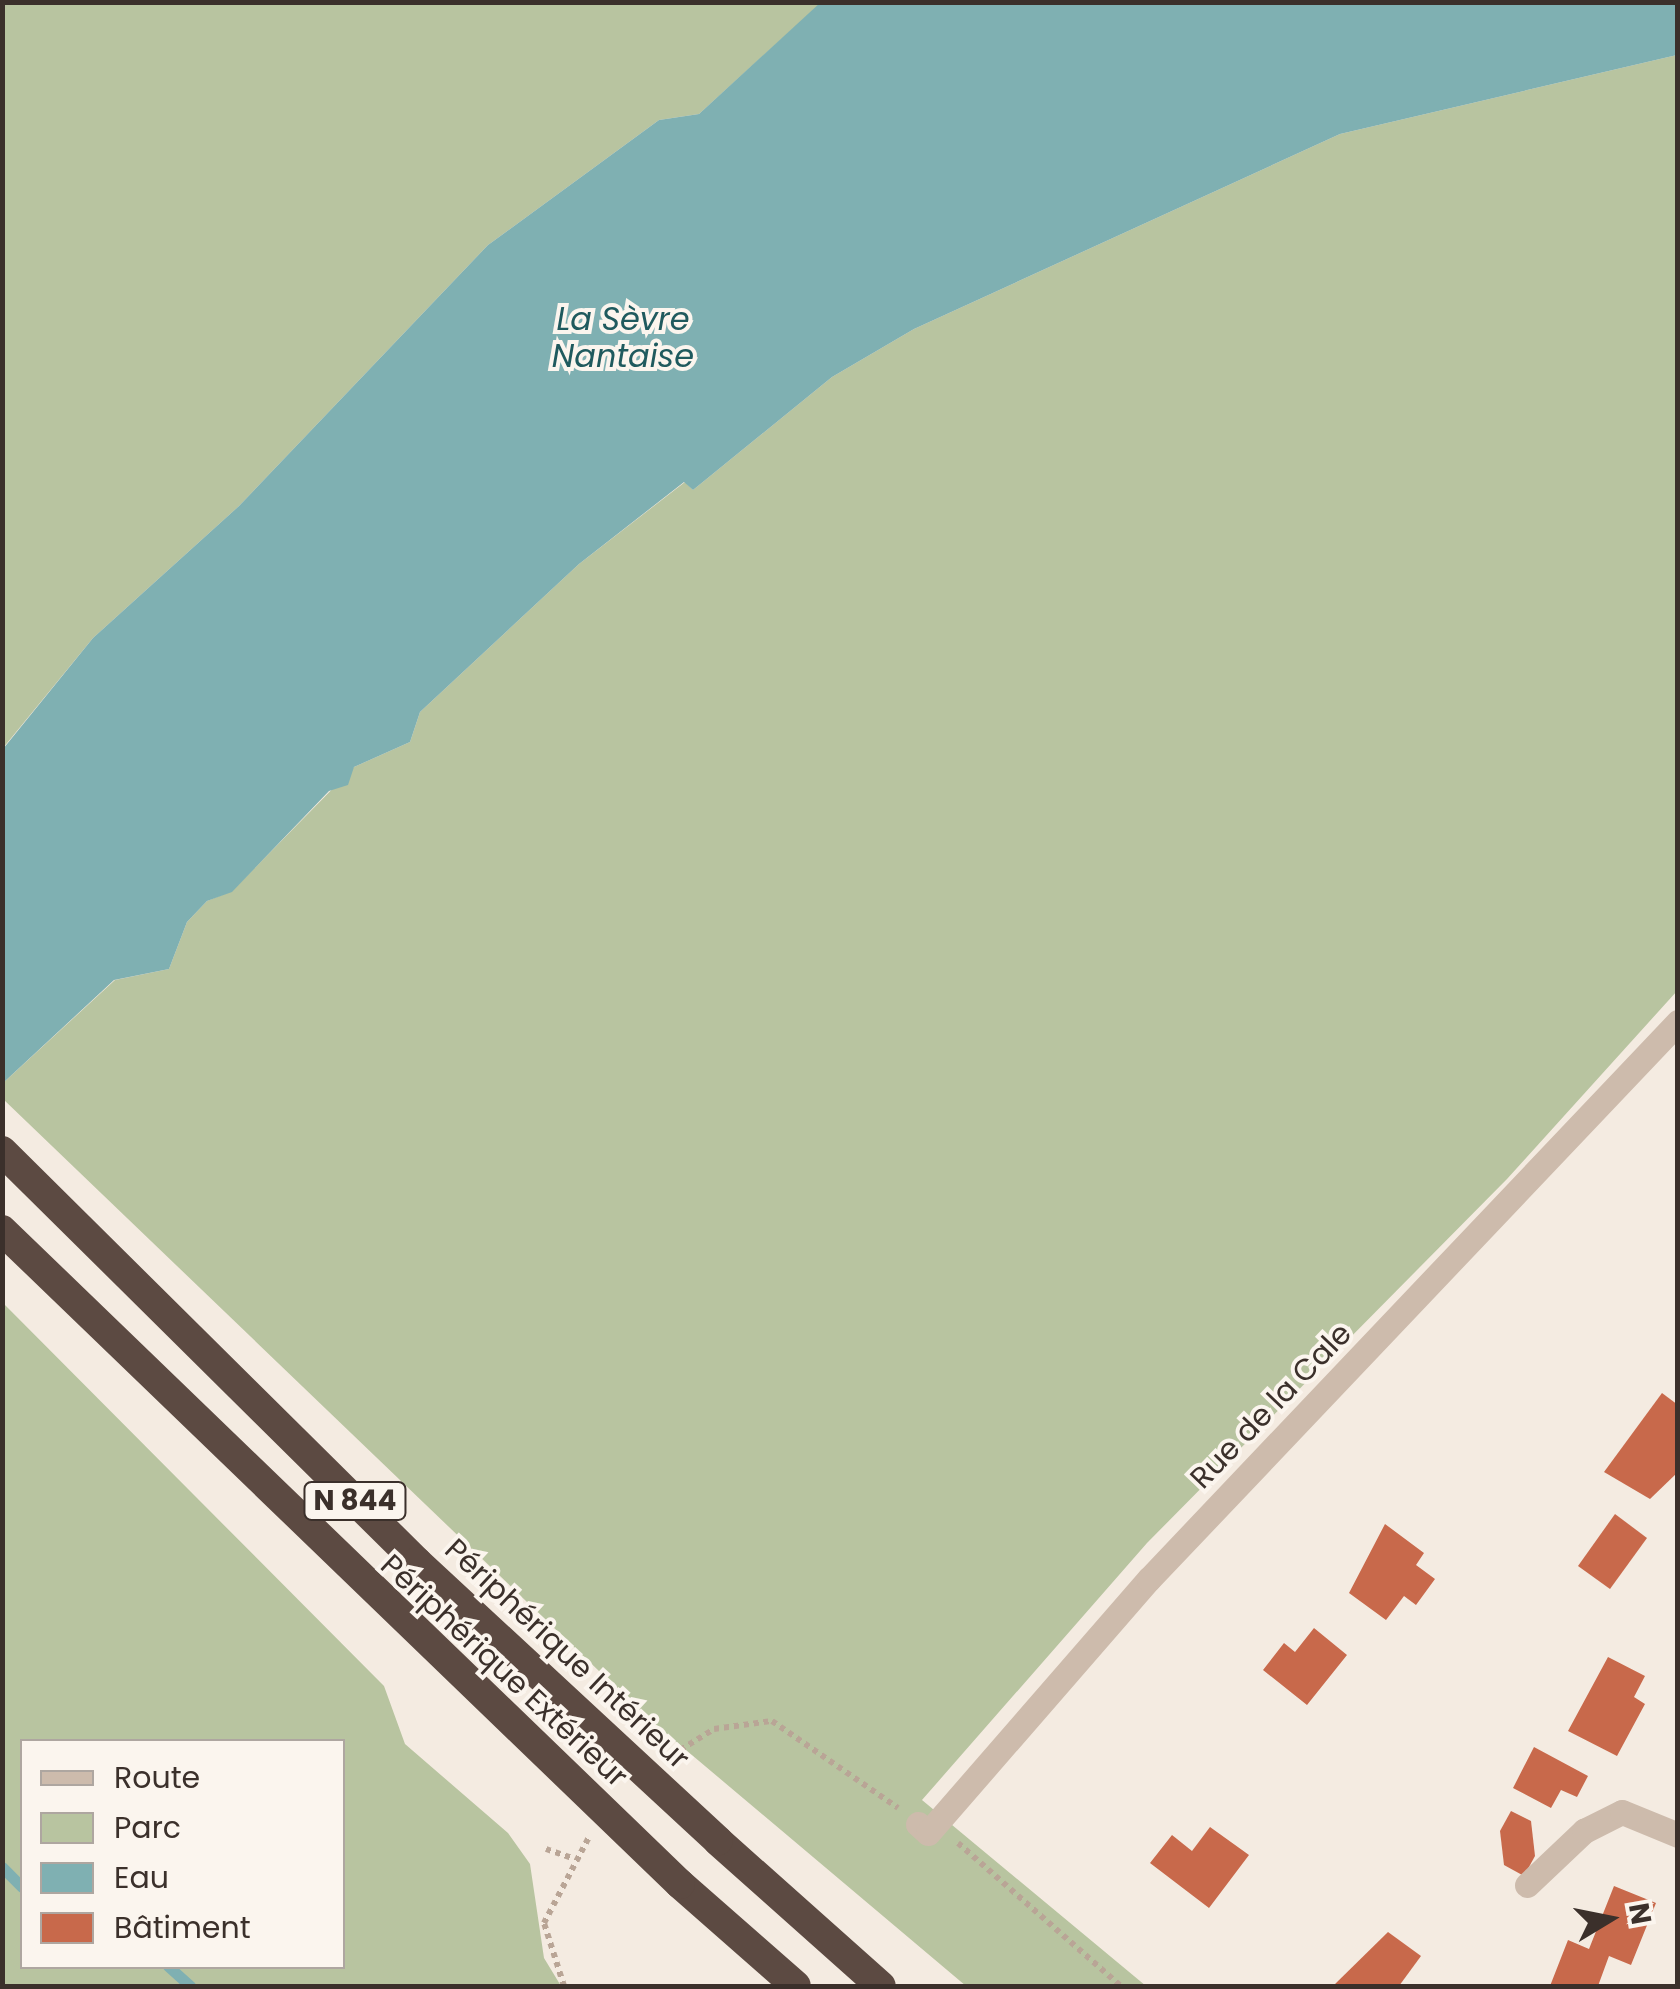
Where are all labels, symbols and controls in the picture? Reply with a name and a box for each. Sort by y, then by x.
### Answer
water label: La Sèvre Nantaise [552,301,694,376]
street label: Rue de la Cale [1183,1316,1359,1496]
road number: N 844 [302,1478,408,1524]
street label: Périphérique Intérieur [437,1531,697,1777]
street label: Périphérique Extérieur [373,1547,635,1795]
legend [20,1739,345,1969]
text: Route [114,1756,200,1799]
text: Parc [114,1806,181,1849]
text: Eau [114,1856,169,1899]
north arrow [1560,1869,1660,1969]
text: N [1619,1900,1661,1927]
text: Bâtiment [114,1906,251,1949]

